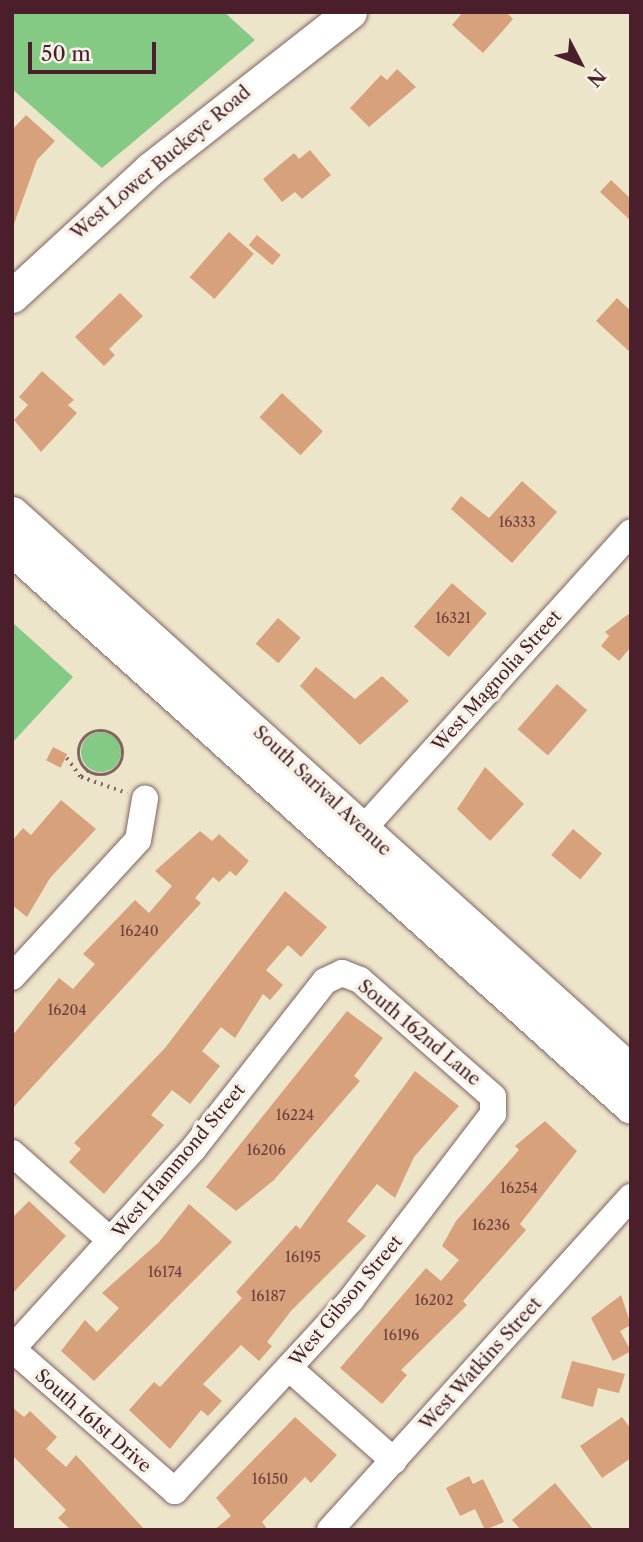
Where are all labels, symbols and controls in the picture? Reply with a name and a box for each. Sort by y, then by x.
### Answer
scale bar [32,28,159,72]
north arrow [545,28,615,98]
text: 50 m [41,41,91,66]
text: N [582,64,610,91]
street label: West Lower Buckeye Road [67,82,255,244]
house number: 16333 [498,514,536,530]
street label: West Magnolia Street [428,606,566,756]
house number: 16321 [435,610,471,626]
street label: South Sarival Avenue [248,721,396,861]
house number: 16240 [119,923,159,939]
street label: South 162nd Lane [353,975,485,1091]
house number: 16204 [47,1002,87,1018]
street label: West Hammond Street [108,1080,250,1242]
house number: 16224 [276,1107,314,1123]
house number: 16206 [246,1142,286,1158]
house number: 16254 [500,1180,538,1196]
house number: 16236 [472,1217,510,1233]
street label: West Gibson Street [285,1231,407,1371]
house number: 16195 [285,1249,321,1265]
house number: 16174 [148,1264,182,1280]
house number: 16187 [250,1288,286,1304]
house number: 16202 [414,1292,454,1308]
street label: West Watkins Street [415,1293,547,1435]
house number: 16196 [383,1327,419,1343]
street label: South 161st Drive [31,1365,155,1477]
house number: 16150 [252,1471,288,1487]

